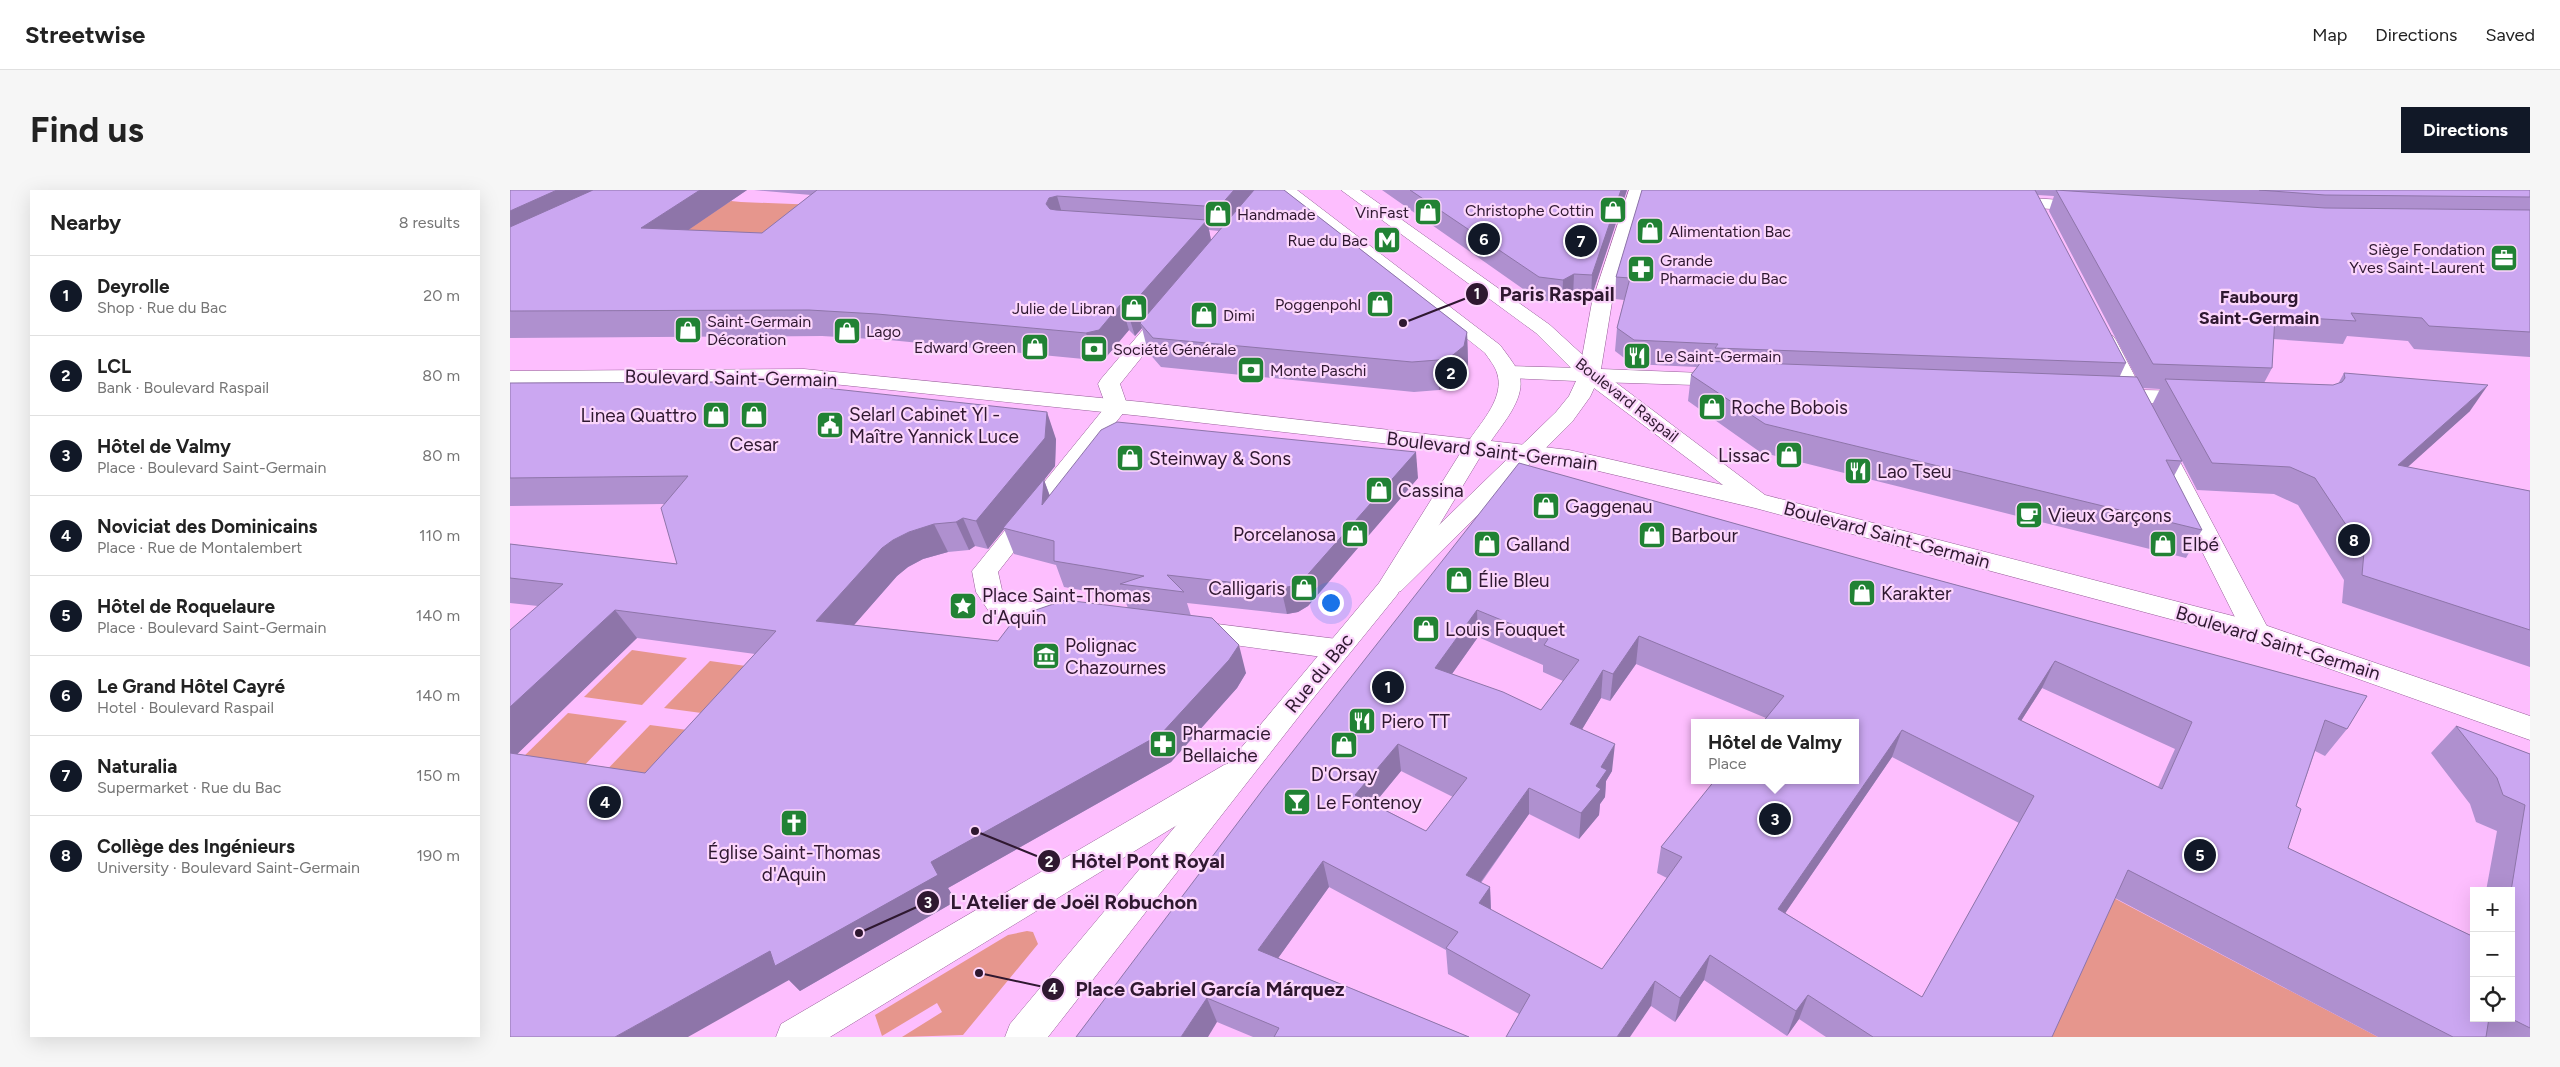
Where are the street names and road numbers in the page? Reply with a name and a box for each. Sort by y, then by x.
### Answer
street label: Boulevard Raspail [1572,354,1682,446]
street label: Boulevard Saint-Germain [624,365,838,391]
street label: Boulevard Saint-Germain [1385,427,1599,475]
street label: Boulevard Saint-Germain [1781,496,1993,574]
street label: Boulevard Saint-Germain [2173,601,2383,685]
street label: Rue du Bac [1280,629,1358,717]

